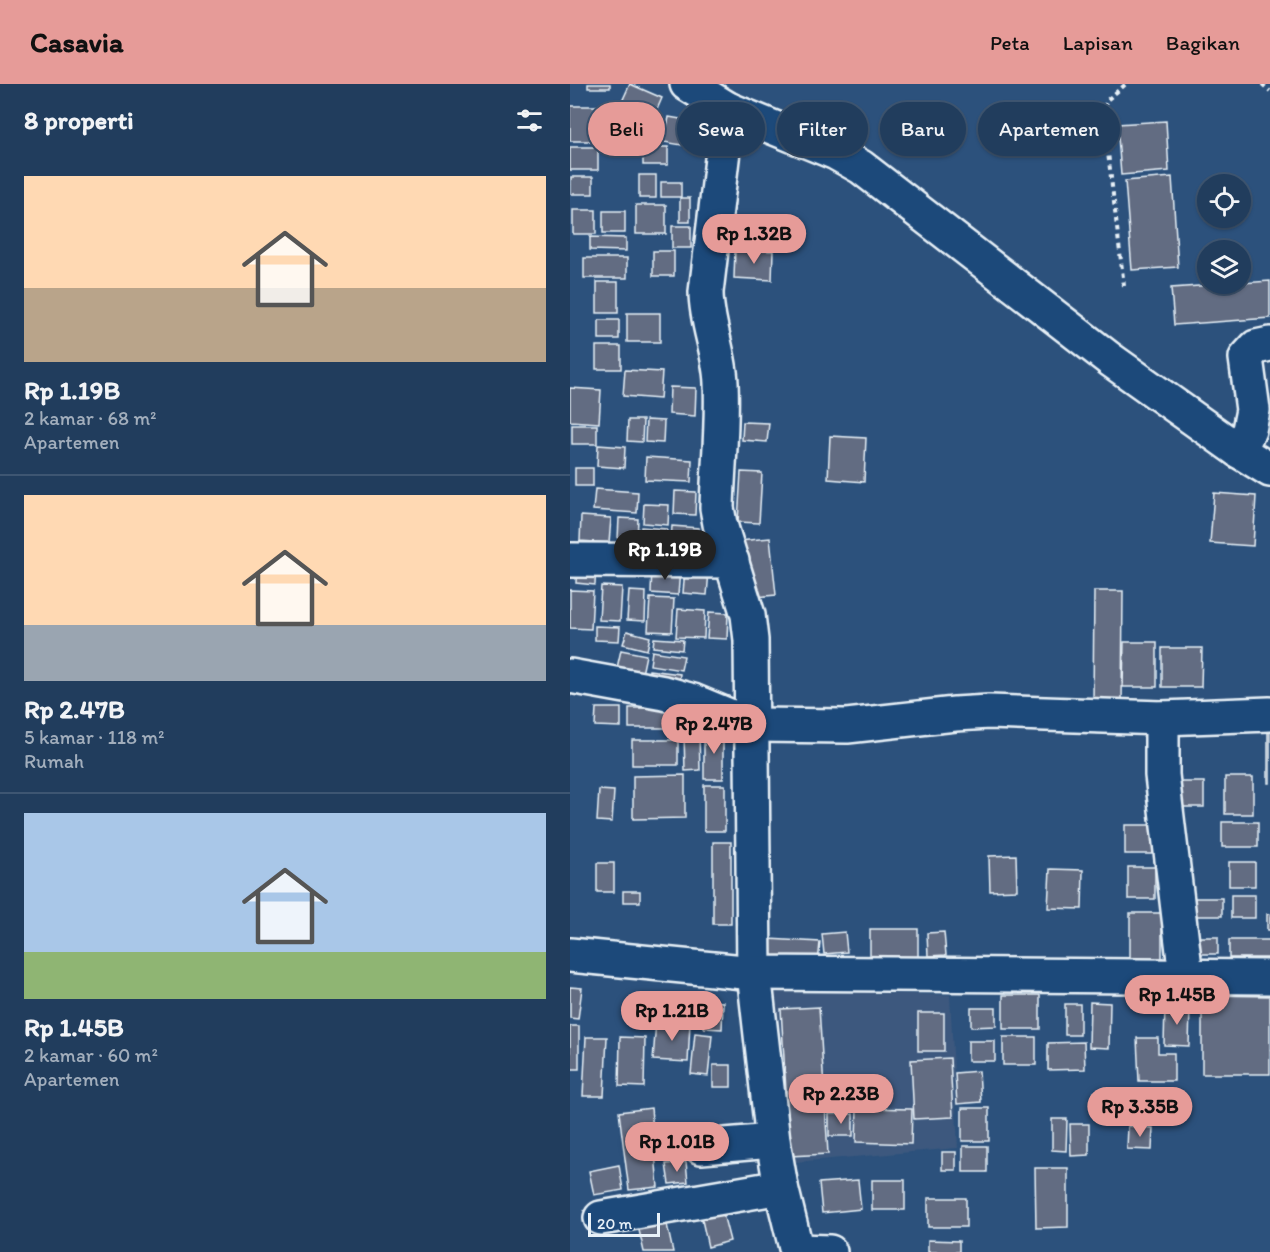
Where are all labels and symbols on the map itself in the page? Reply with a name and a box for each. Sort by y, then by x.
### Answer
pin: Rp 1.32B [692,214,816,265]
pin: Rp 1.19B [603,530,727,581]
pin: Rp 2.47B [652,704,776,755]
pin: Rp 1.45B [1115,975,1239,1026]
pin: Rp 1.21B [610,991,734,1042]
pin: Rp 2.23B [779,1074,903,1125]
pin: Rp 3.35B [1078,1087,1202,1138]
pin: Rp 1.01B [615,1122,739,1173]
scale bar [588,1210,660,1238]

